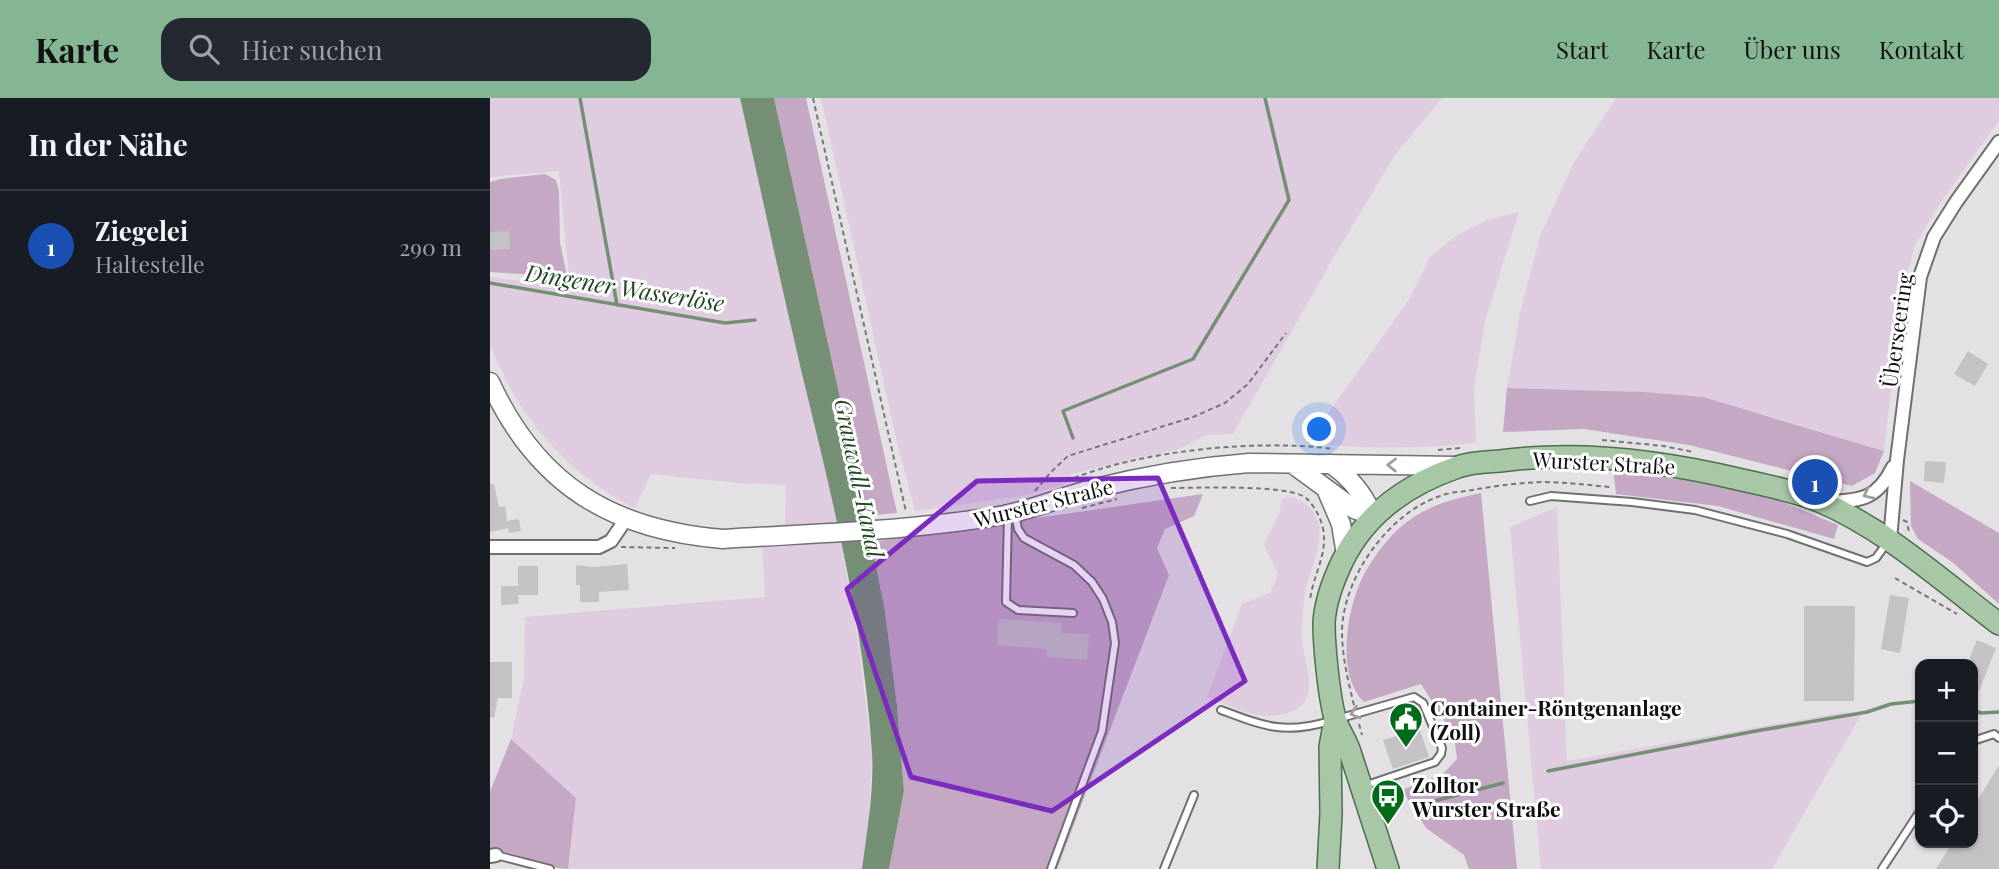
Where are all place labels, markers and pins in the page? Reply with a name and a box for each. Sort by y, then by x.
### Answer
pin: 1 [1792,456,1838,508]
place label: Container-Röntgenanlage (Zoll) [1430,693,1682,745]
public building icon: Container-Röntgenanlage (Zoll) [1387,700,1425,749]
place label: Zolltor Wurster Straße [1411,770,1561,822]
bus stop icon: Zolltor Wurster Straße [1369,777,1407,826]

